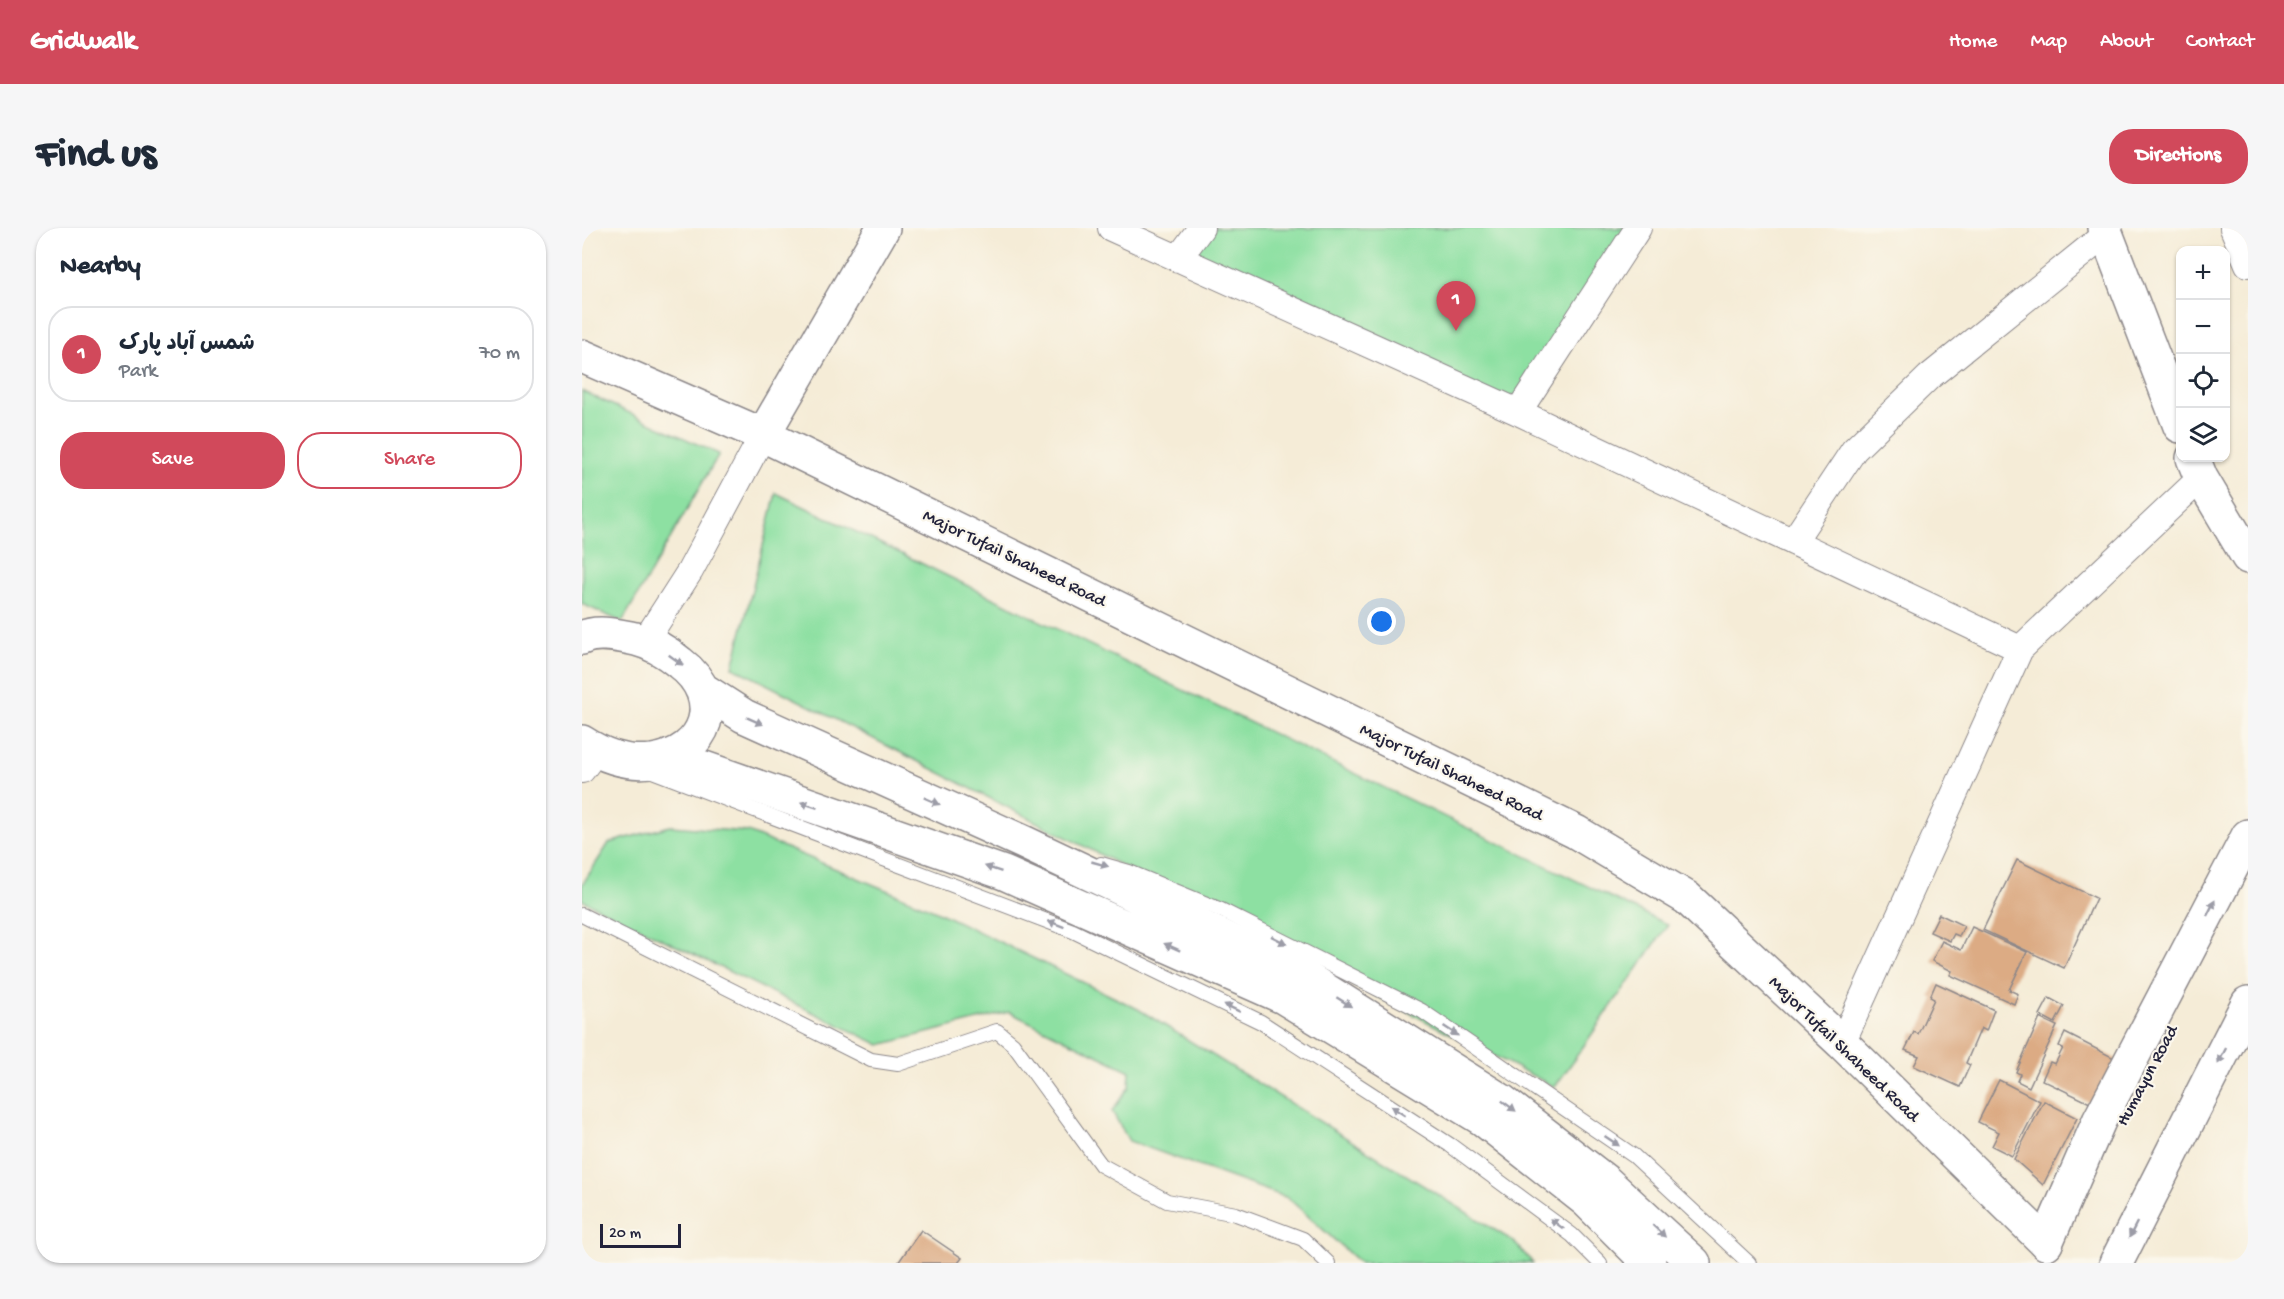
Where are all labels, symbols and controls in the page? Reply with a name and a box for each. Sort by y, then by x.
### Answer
text: Gridwalk [30,26,136,59]
text: Home [1949,30,1997,55]
text: Map [2030,30,2067,55]
text: About [2100,30,2153,55]
text: Contact [2186,30,2254,55]
button: Directions [2109,129,2248,184]
text: Find us [36,132,156,181]
map controls [2176,246,2230,462]
button: + [2176,246,2230,300]
text: Nearby [60,252,141,283]
pin: 1 [1436,282,1476,331]
button: − [2176,300,2230,354]
text: شمس آباد پارک [119,332,255,358]
text: 1 [77,343,86,366]
text: 70 m [479,343,520,366]
button: locate [2176,354,2230,408]
text: Park [119,361,157,384]
button: layers [2176,408,2230,462]
button: Save [60,432,285,489]
button: Share [297,432,522,489]
street label: Major Tufail Shaheed Road [919,506,1110,613]
your location [1367,607,1396,636]
one-way arrow [668,653,683,665]
one-way arrow [746,716,763,725]
street label: Major Tufail Shaheed Road [1356,720,1547,827]
one-way arrow [924,796,942,806]
one-way arrow [800,799,818,809]
one-way arrow [1091,859,1109,869]
one-way arrow [984,863,1002,873]
one-way arrow [2206,899,2216,916]
one-way arrow [1047,919,1065,929]
one-way arrow [1271,935,1288,944]
one-way arrow [1162,942,1180,952]
street label: Major Tufail Shaheed Road [1764,972,1924,1128]
one-way arrow [1336,996,1352,1007]
one-way arrow [1224,1004,1241,1013]
street label: Humayun Road [2113,1021,2184,1130]
one-way arrow [1443,1025,1459,1036]
one-way arrow [2217,1047,2226,1064]
one-way arrow [1501,1100,1517,1113]
one-way arrow [1390,1106,1406,1117]
one-way arrow [1604,1135,1620,1146]
one-way arrow [1549,1218,1565,1230]
scale bar [600,1221,681,1248]
one-way arrow [2129,1221,2138,1238]
one-way arrow [1651,1224,1666,1237]
text: 20 m [609,1225,641,1244]

